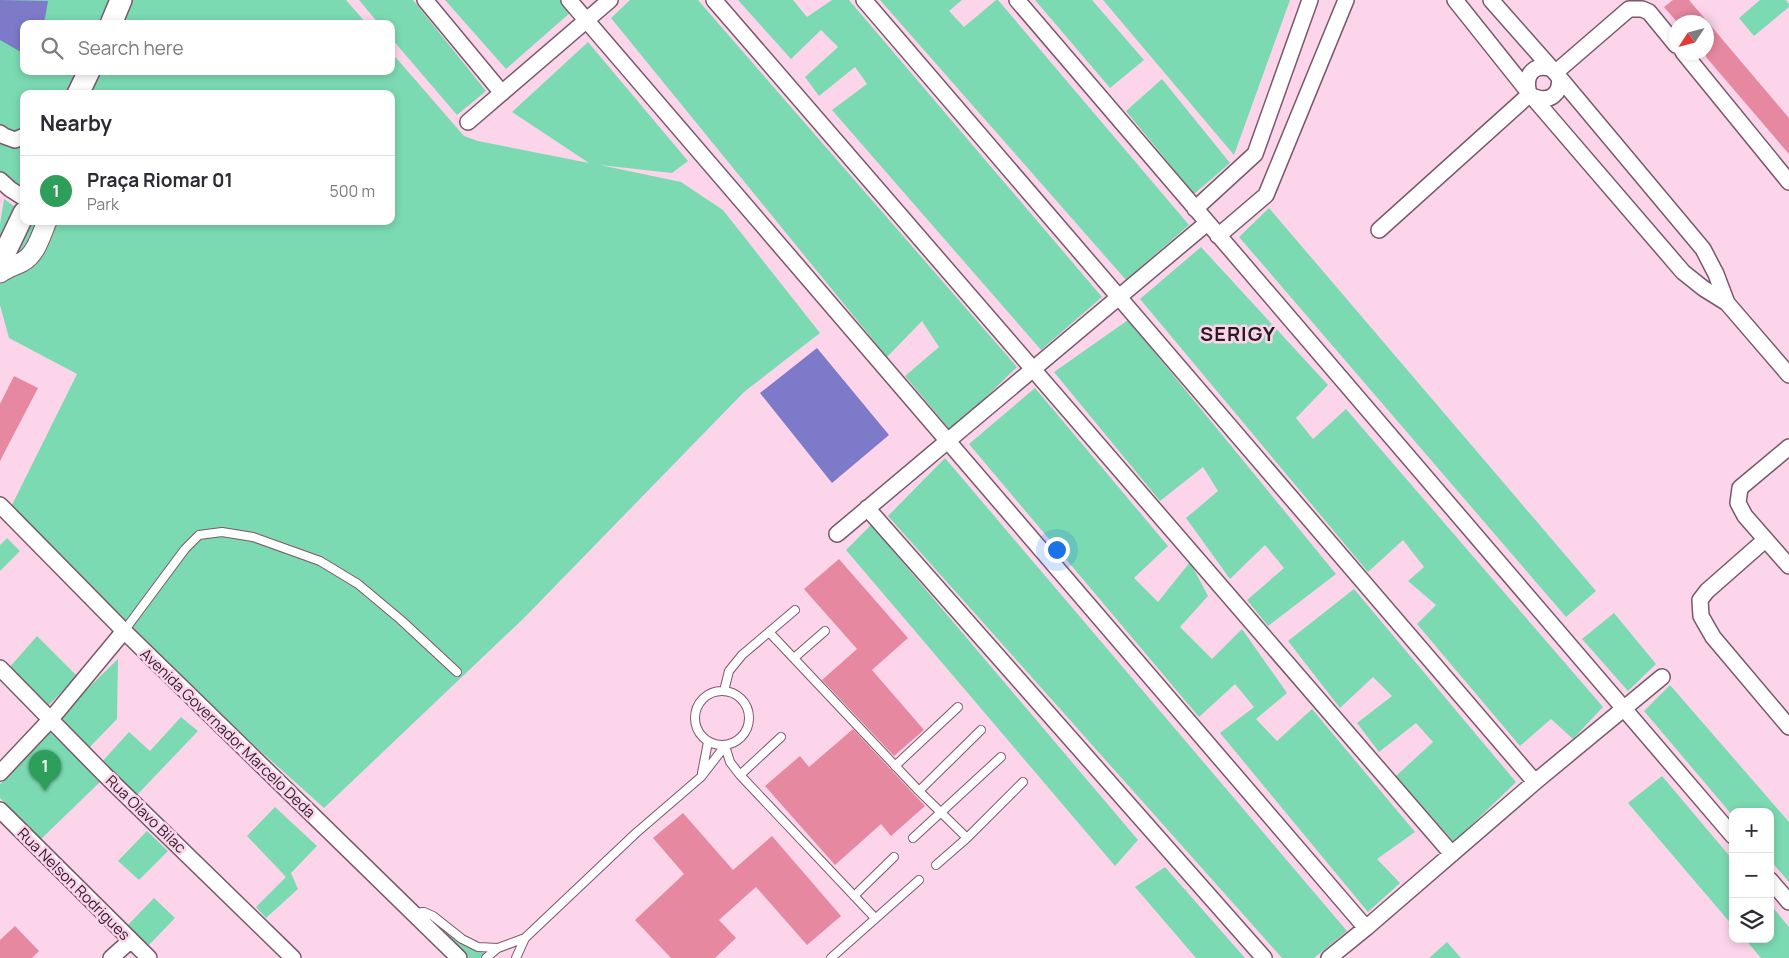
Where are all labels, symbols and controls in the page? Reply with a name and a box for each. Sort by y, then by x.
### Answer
north arrow [1669,15,1714,60]
search box [20,20,395,75]
icon: search [38,34,66,62]
text: Search here [78,35,184,61]
text: Nearby [40,109,112,137]
text: Praça Riomar 01 [87,167,233,193]
text: 1 [52,180,60,202]
text: 500 m [329,180,375,202]
text: Park [87,193,119,215]
district label: SERIGY [1200,320,1276,347]
your location [1044,537,1070,563]
street label: Avenida Governador Marcelo Deda [136,643,320,823]
pin: 1 [29,750,61,791]
street label: Rua Olavo Bilac [101,770,191,858]
map controls [1729,808,1774,943]
button: + [1729,808,1774,853]
street label: Rua Nelson Rodrigues [13,823,135,945]
button: − [1729,853,1774,898]
button: layers [1729,898,1774,943]

